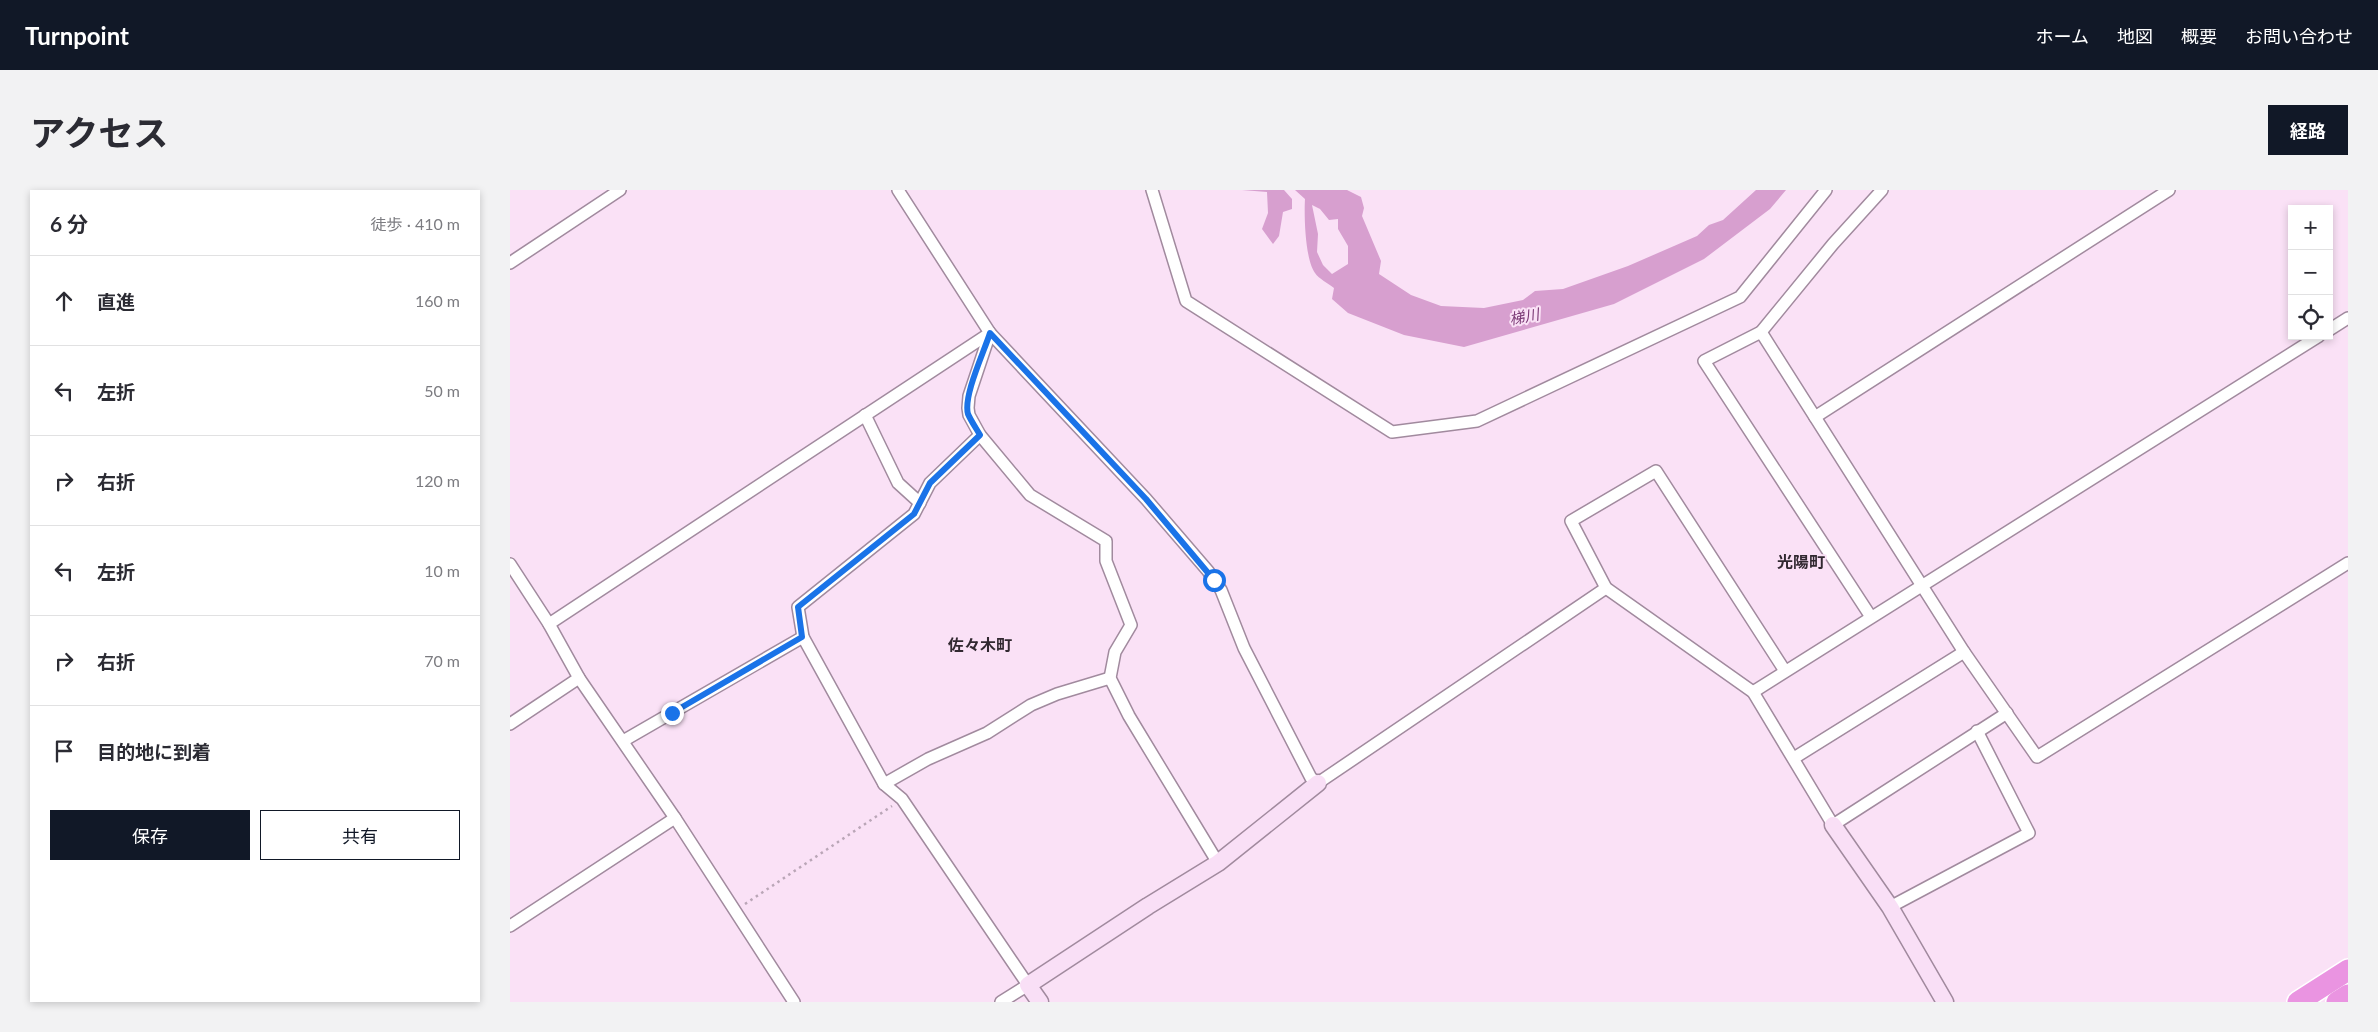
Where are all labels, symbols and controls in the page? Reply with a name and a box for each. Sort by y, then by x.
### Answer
text: Turnpoint [25,21,129,50]
text: ホーム [2036,25,2089,47]
text: 地図 [2117,25,2153,47]
text: 概要 [2181,25,2217,47]
text: お問い合わせ [2245,25,2353,47]
button: 経路 [2268,105,2348,155]
text: アクセス [30,111,168,153]
map controls [2288,205,2333,340]
button: + [2288,205,2333,250]
text: 6 分 [50,211,88,236]
text: 徒歩 · 410 m [371,214,460,233]
button: − [2288,250,2333,295]
icon: ahead [50,287,78,315]
text: 直進 [97,290,135,313]
text: 160 m [415,291,460,310]
button: locate [2288,295,2333,340]
water label: 梯川 [1508,304,1542,328]
icon: left [50,377,78,405]
text: 左折 [97,380,135,403]
text: 50 m [424,381,460,400]
icon: right [50,467,78,495]
text: 右折 [97,470,135,493]
text: 120 m [415,471,460,490]
district label: 光陽町 [1777,552,1825,571]
icon: left [50,557,78,585]
text: 左折 [97,560,135,583]
text: 10 m [424,561,460,580]
route start [1203,569,1226,592]
district label: 佐々木町 [947,635,1012,654]
icon: right [50,647,78,675]
text: 右折 [97,650,135,673]
text: 70 m [424,651,460,670]
route end [661,702,684,725]
icon: arrive [50,737,78,765]
text: 目的地に到着 [97,740,211,763]
button: 保存 [50,810,250,860]
button: 共有 [260,810,460,860]

